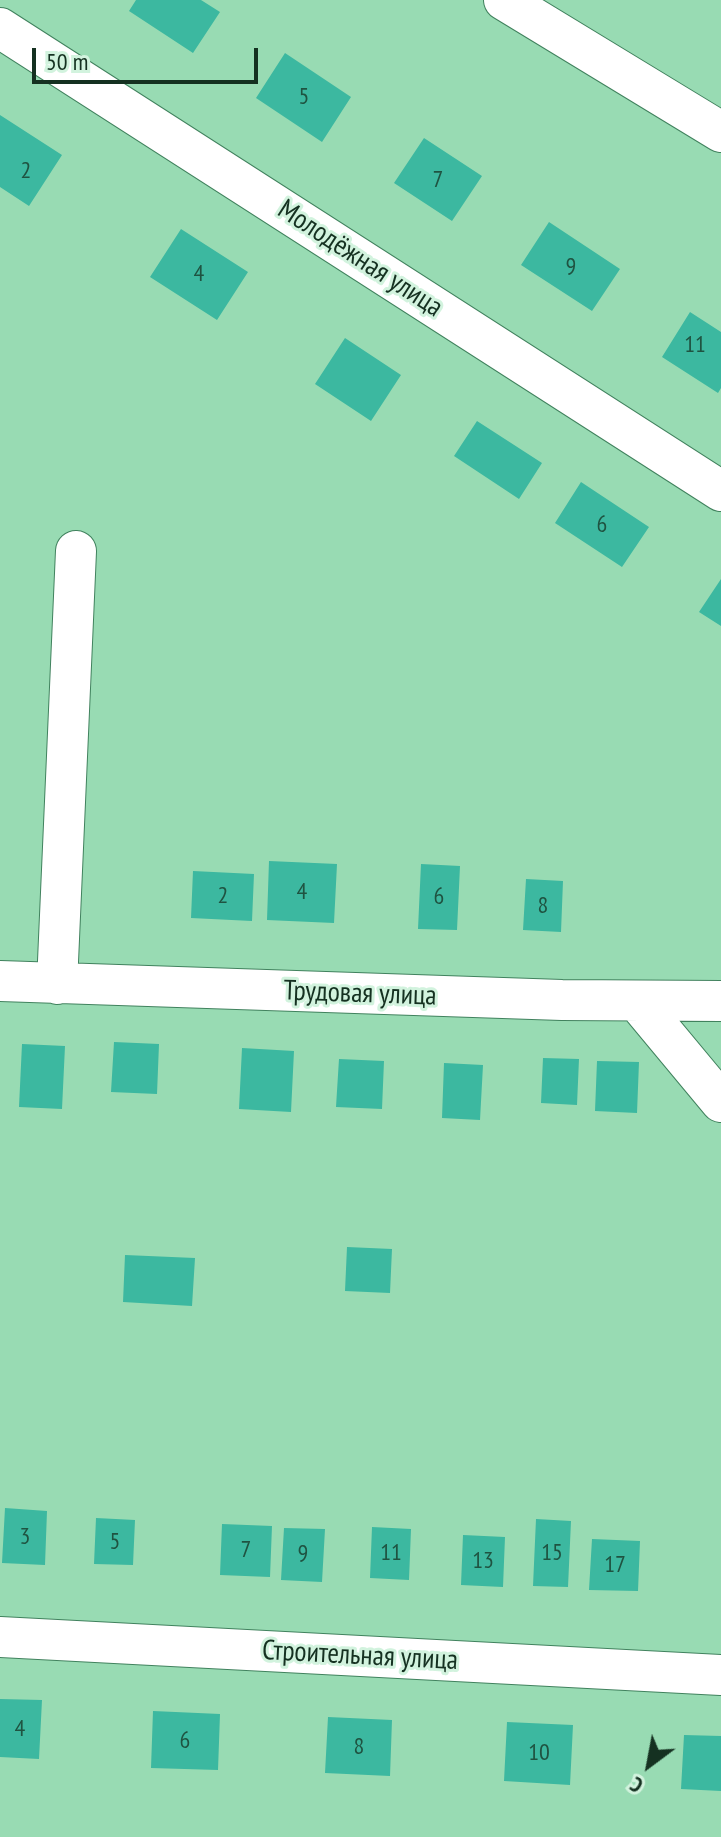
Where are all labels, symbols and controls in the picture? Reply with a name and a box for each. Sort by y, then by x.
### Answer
scale bar [36,32,262,82]
text: 50 m [46,46,88,77]
house number: 5 [299,83,309,111]
house number: 2 [21,157,31,185]
house number: 7 [433,166,443,194]
street label: Молодёжная улица [271,193,449,325]
house number: 9 [566,253,576,281]
house number: 4 [194,260,204,288]
house number: 11 [684,331,706,359]
house number: 6 [597,511,607,539]
house number: 4 [297,878,307,906]
house number: 2 [218,882,228,910]
house number: 6 [434,883,444,911]
house number: 8 [538,892,548,920]
street label: Трудовая улица [283,975,437,1013]
house number: 3 [20,1523,30,1551]
house number: 5 [110,1528,120,1556]
house number: 7 [241,1536,251,1564]
house number: 11 [380,1539,402,1567]
house number: 15 [541,1539,563,1567]
house number: 9 [298,1540,308,1568]
house number: 13 [472,1547,494,1575]
house number: 17 [604,1551,626,1579]
street label: Строительная улица [261,1634,459,1678]
house number: 4 [15,1715,25,1743]
north arrow [609,1725,689,1805]
house number: 6 [180,1727,190,1755]
house number: 8 [354,1733,364,1761]
house number: 10 [528,1739,550,1767]
text: С [625,1771,648,1800]

